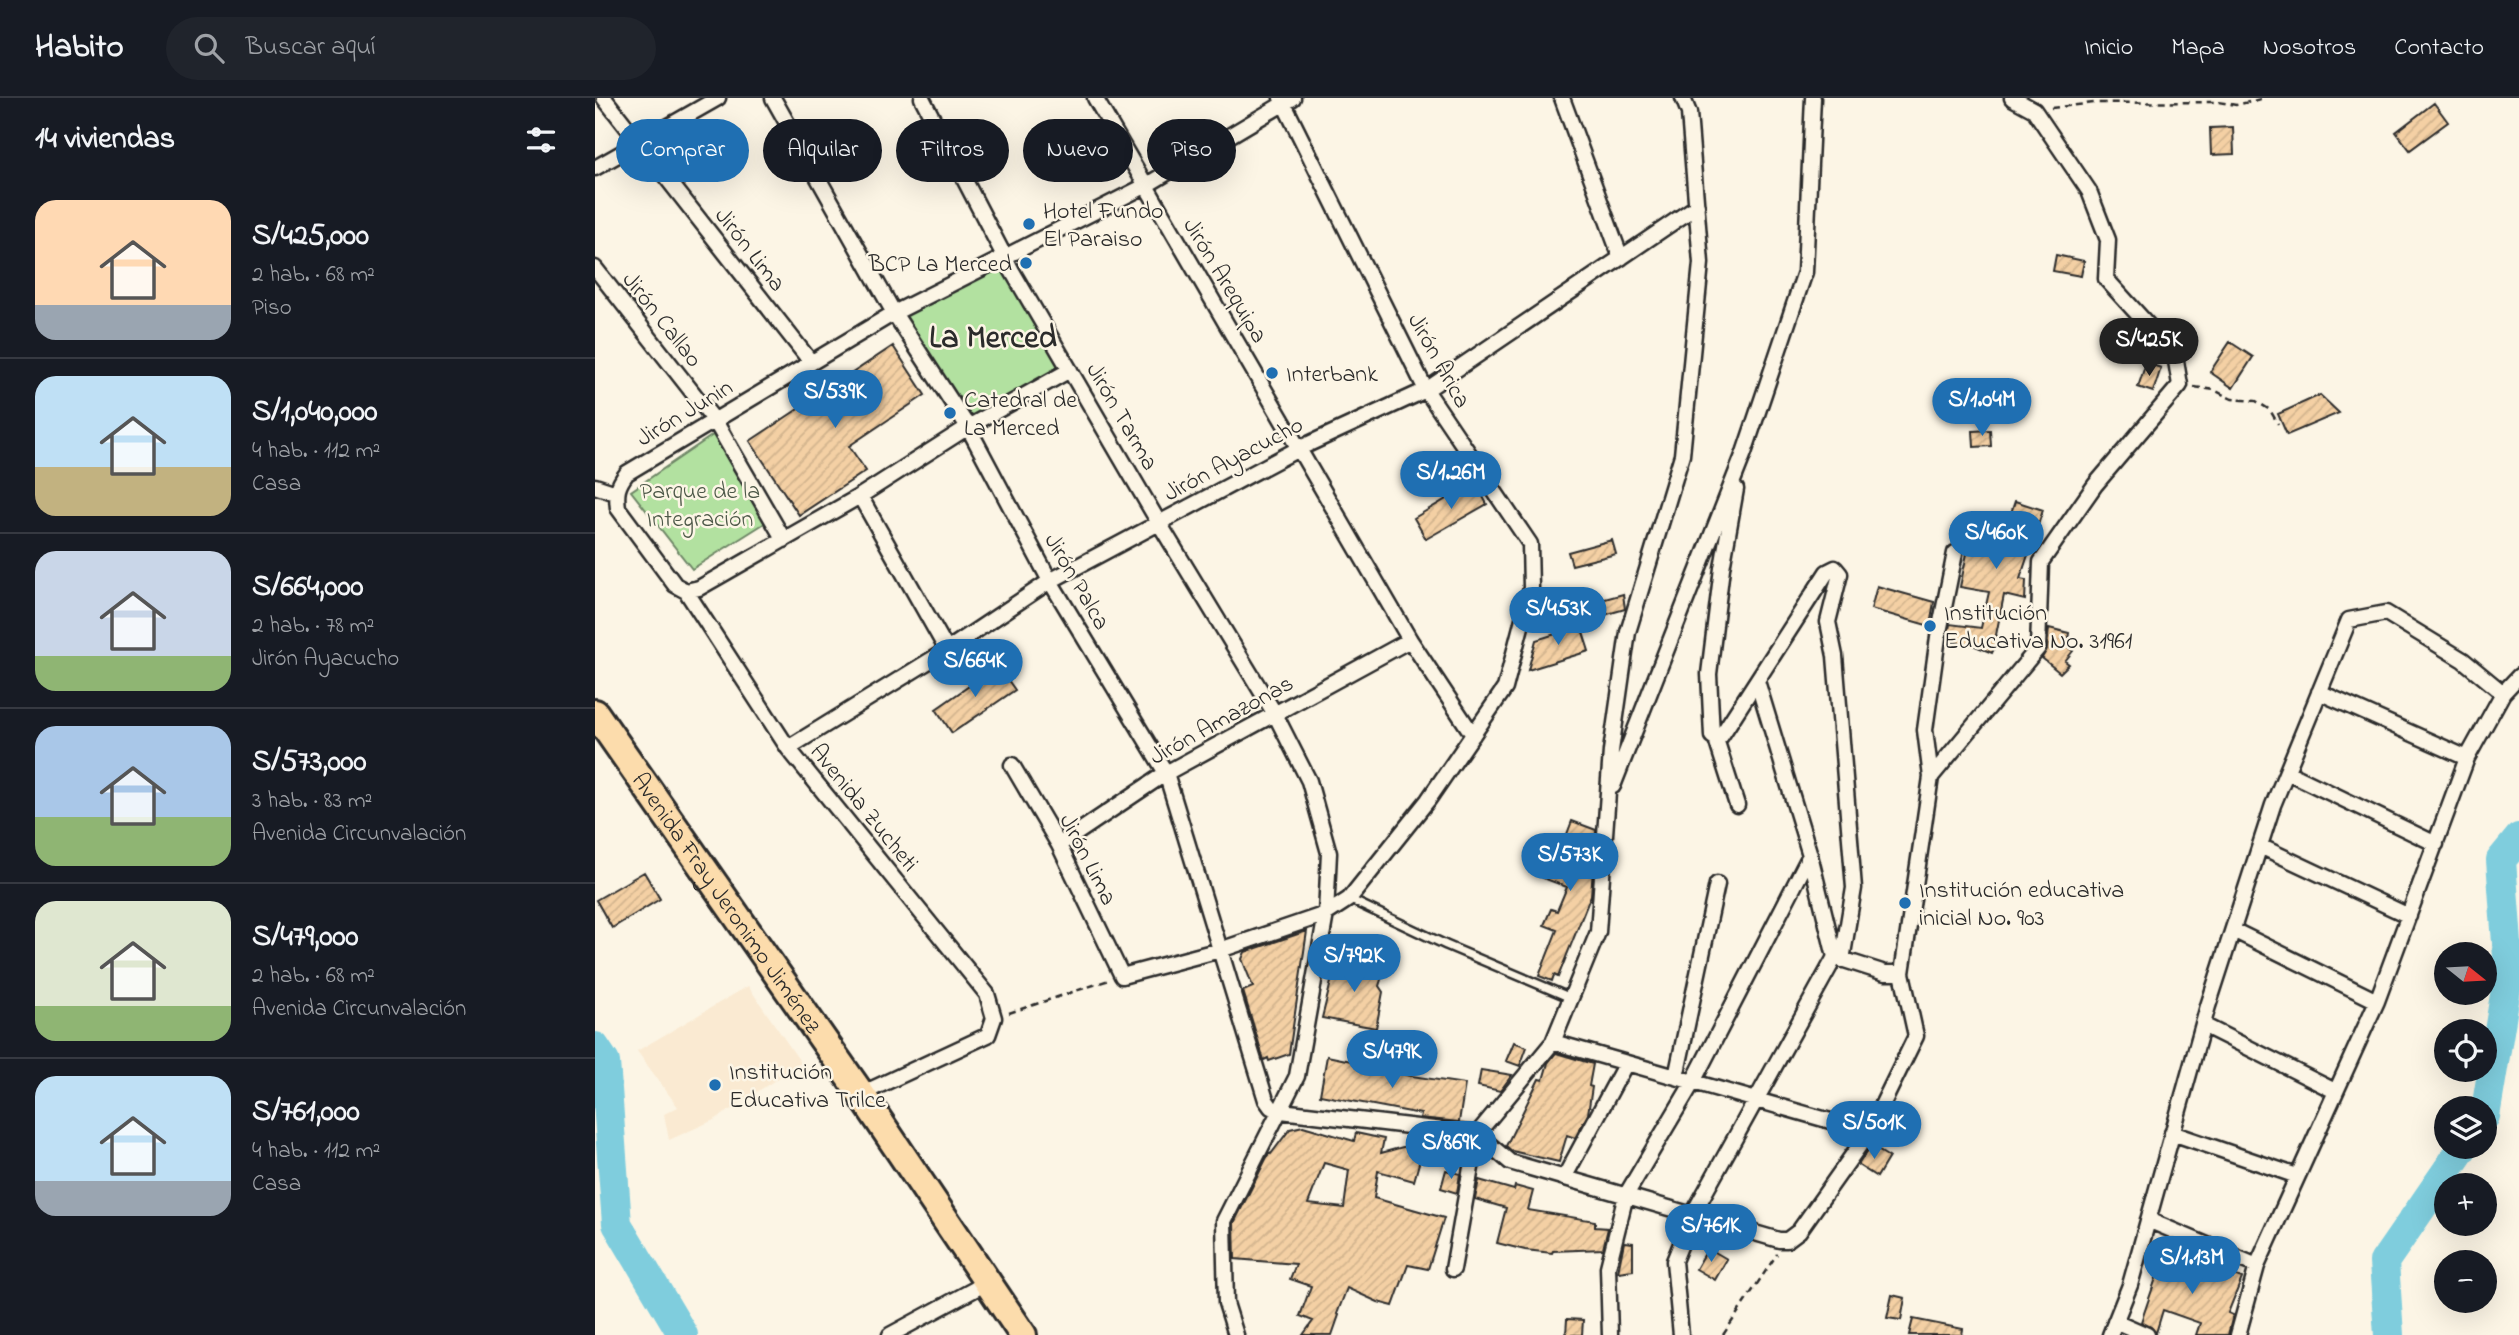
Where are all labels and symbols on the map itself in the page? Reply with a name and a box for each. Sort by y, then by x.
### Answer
place label: Hotel Fundo El Paraiso [1043,195,1164,258]
street label: Jirón Lima [705,201,793,300]
street label: Jirón Arequipa [1173,212,1275,351]
marker: Hotel Fundo El Paraiso [1021,216,1037,232]
place label: BCP La Merced [868,248,1013,283]
marker: BCP La Merced [1018,255,1034,271]
street label: Jirón Callao [612,265,710,376]
street label: Jirón Arica [1397,307,1478,415]
district label: La Merced [929,316,1057,363]
pin: S/425K [2092,318,2206,378]
street label: Jirón Tarma [1076,357,1166,478]
place label: Interbank [1286,358,1378,393]
marker: Interbank [1264,365,1280,381]
pin: S/539K [778,370,892,430]
street label: Jirón Junin [630,372,740,457]
pin: S/1.04M [1917,378,2047,438]
place label: Catedral de La Merced [964,384,1077,447]
marker: Catedral de La Merced [942,405,958,421]
street label: Jirón Ayacucho [1158,409,1311,513]
pin: S/1.26M [1386,452,1516,511]
park label: Parque de la Integración [640,475,760,538]
pin: S/460K [1939,512,2053,571]
street label: Jirón Palca [1034,527,1118,637]
pin: S/453K [1501,588,1615,647]
place label: Institución Educativa No. 31961 [1944,597,2133,660]
marker: Institución Educativa No. 31961 [1922,618,1938,634]
pin: S/664K [918,640,1032,699]
street label: Jirón Amazonas [1144,667,1301,775]
street label: Avenida Zucheti [800,737,926,880]
street label: Avenida Fray Jeronimo Jiménez [622,766,829,1042]
street label: Jirón Lima [1049,808,1125,912]
pin: S/573K [1513,834,1627,893]
place label: Institución educativa inicial No. 903 [1919,874,2124,937]
marker: Institución educativa inicial No. 903 [1897,895,1913,911]
pin: S/792K [1297,934,1411,994]
north arrow [2434,942,2497,1004]
pin: S/479K [1335,1030,1449,1090]
place label: Institución Educativa Trilce [729,1056,886,1119]
marker: Institución Educativa Trilce [707,1077,723,1093]
pin: S/501K [1817,1102,1931,1161]
pin: S/869K [1394,1122,1508,1181]
pin: S/761K [1654,1204,1768,1264]
pin: S/1.13M [2127,1236,2257,1296]

